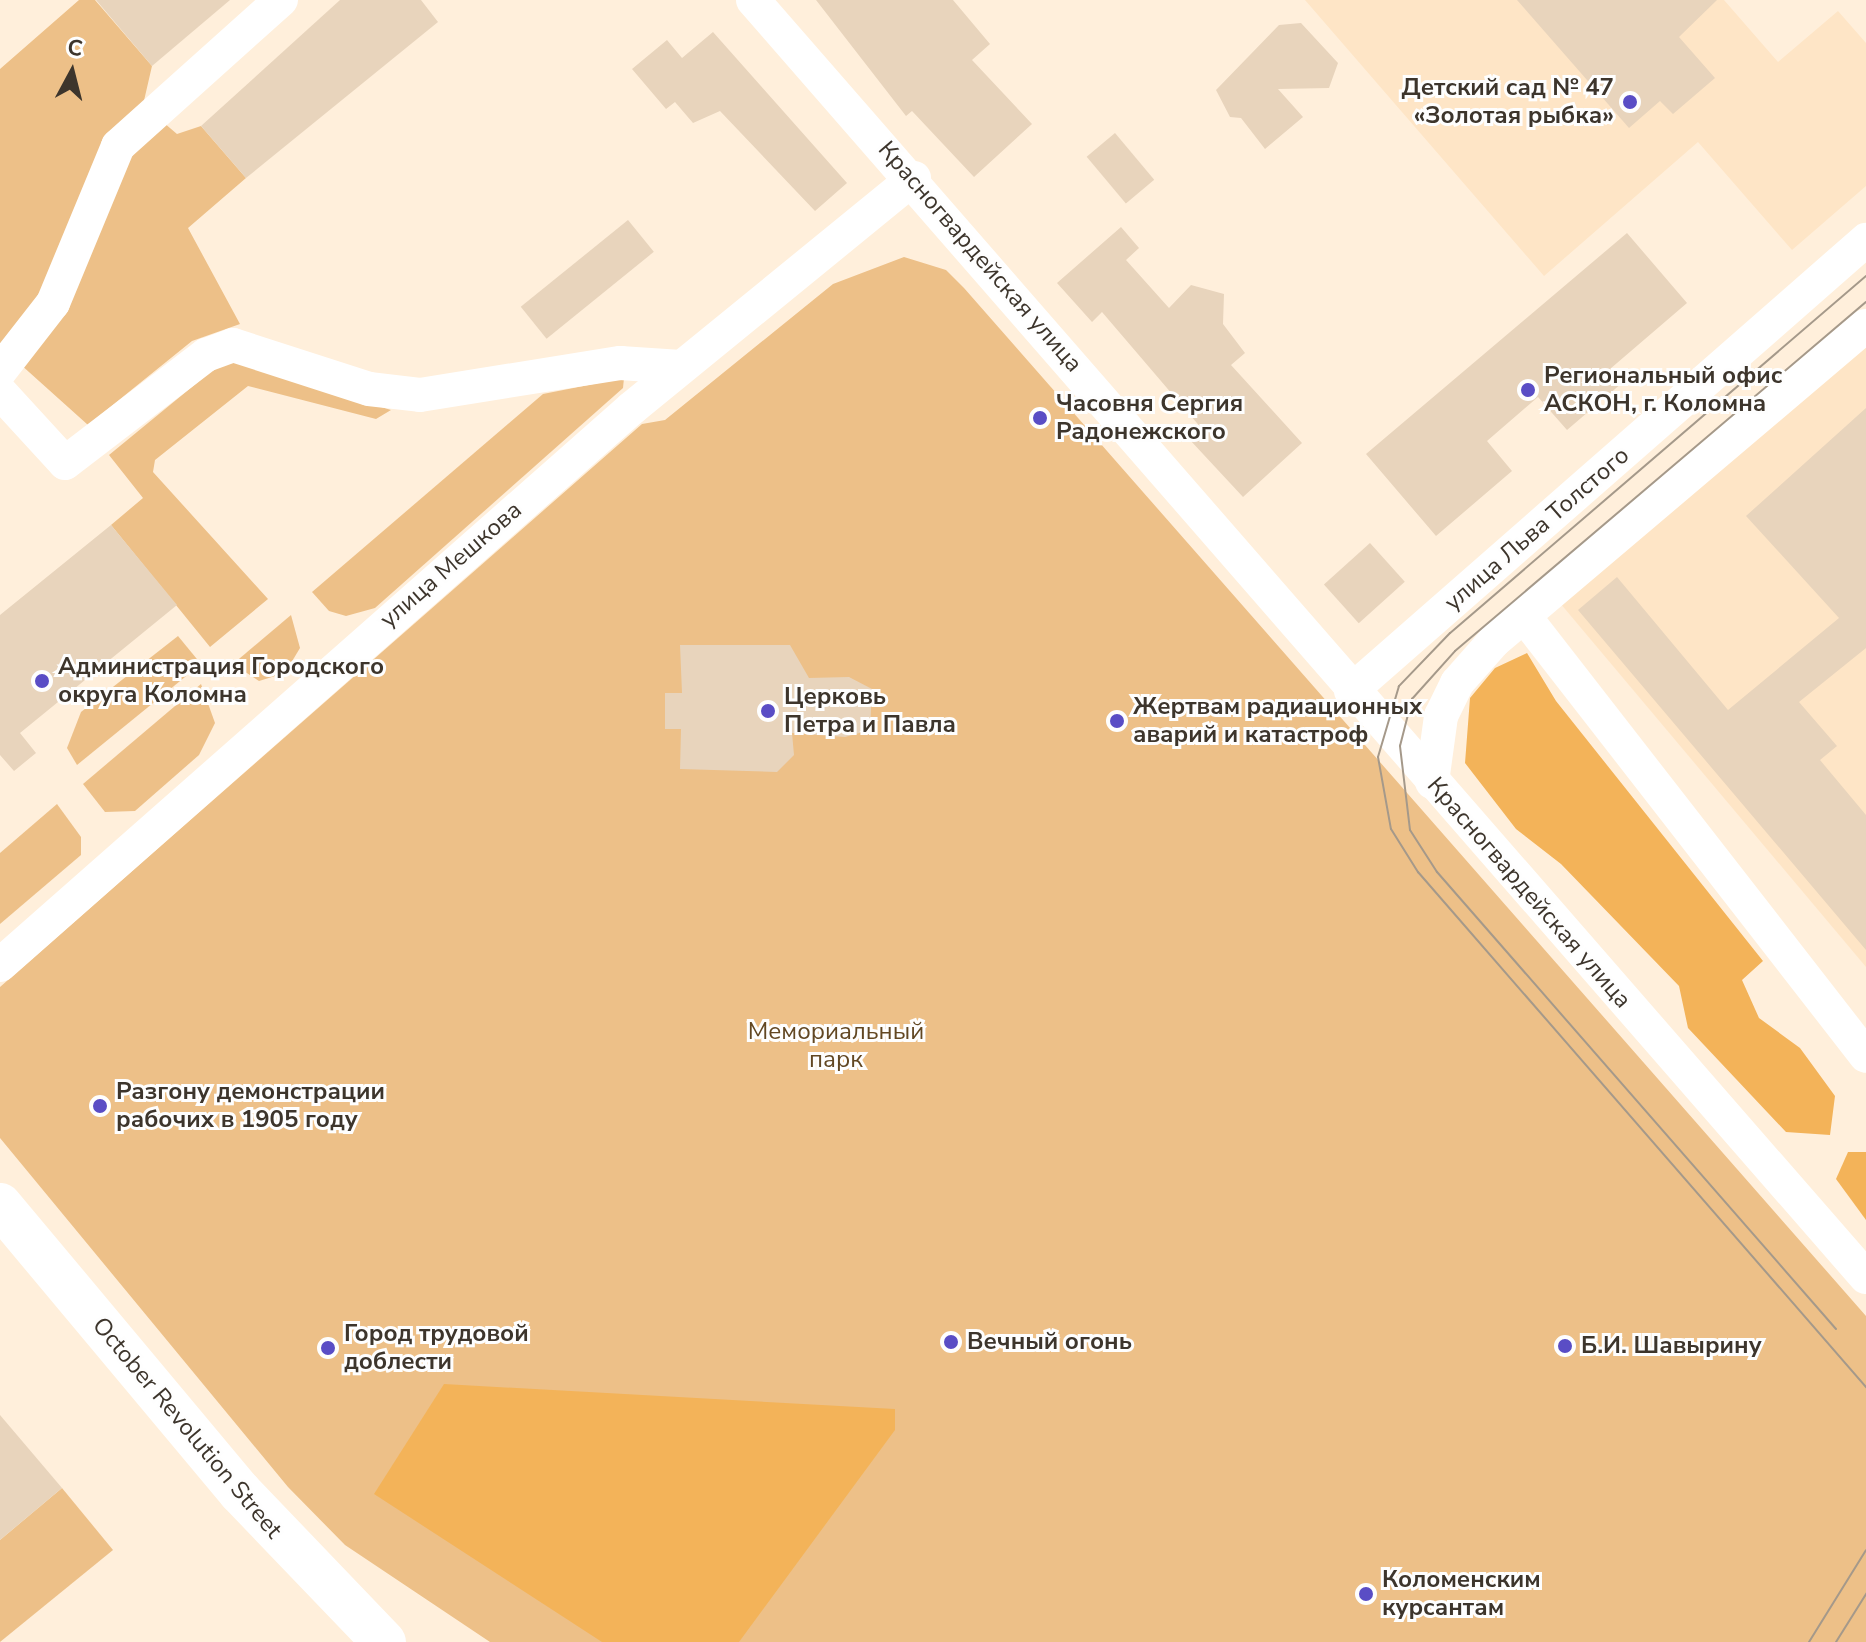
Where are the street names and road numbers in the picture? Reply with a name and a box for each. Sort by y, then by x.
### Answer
street label: Красногвардейская улица [872,136,1088,378]
street label: улица Льва Толстого [1439,441,1635,617]
street label: улица Мешкова [374,496,528,634]
street label: Красногвардейская улица [1421,772,1637,1014]
street label: October Revolution Street [86,1312,288,1544]

